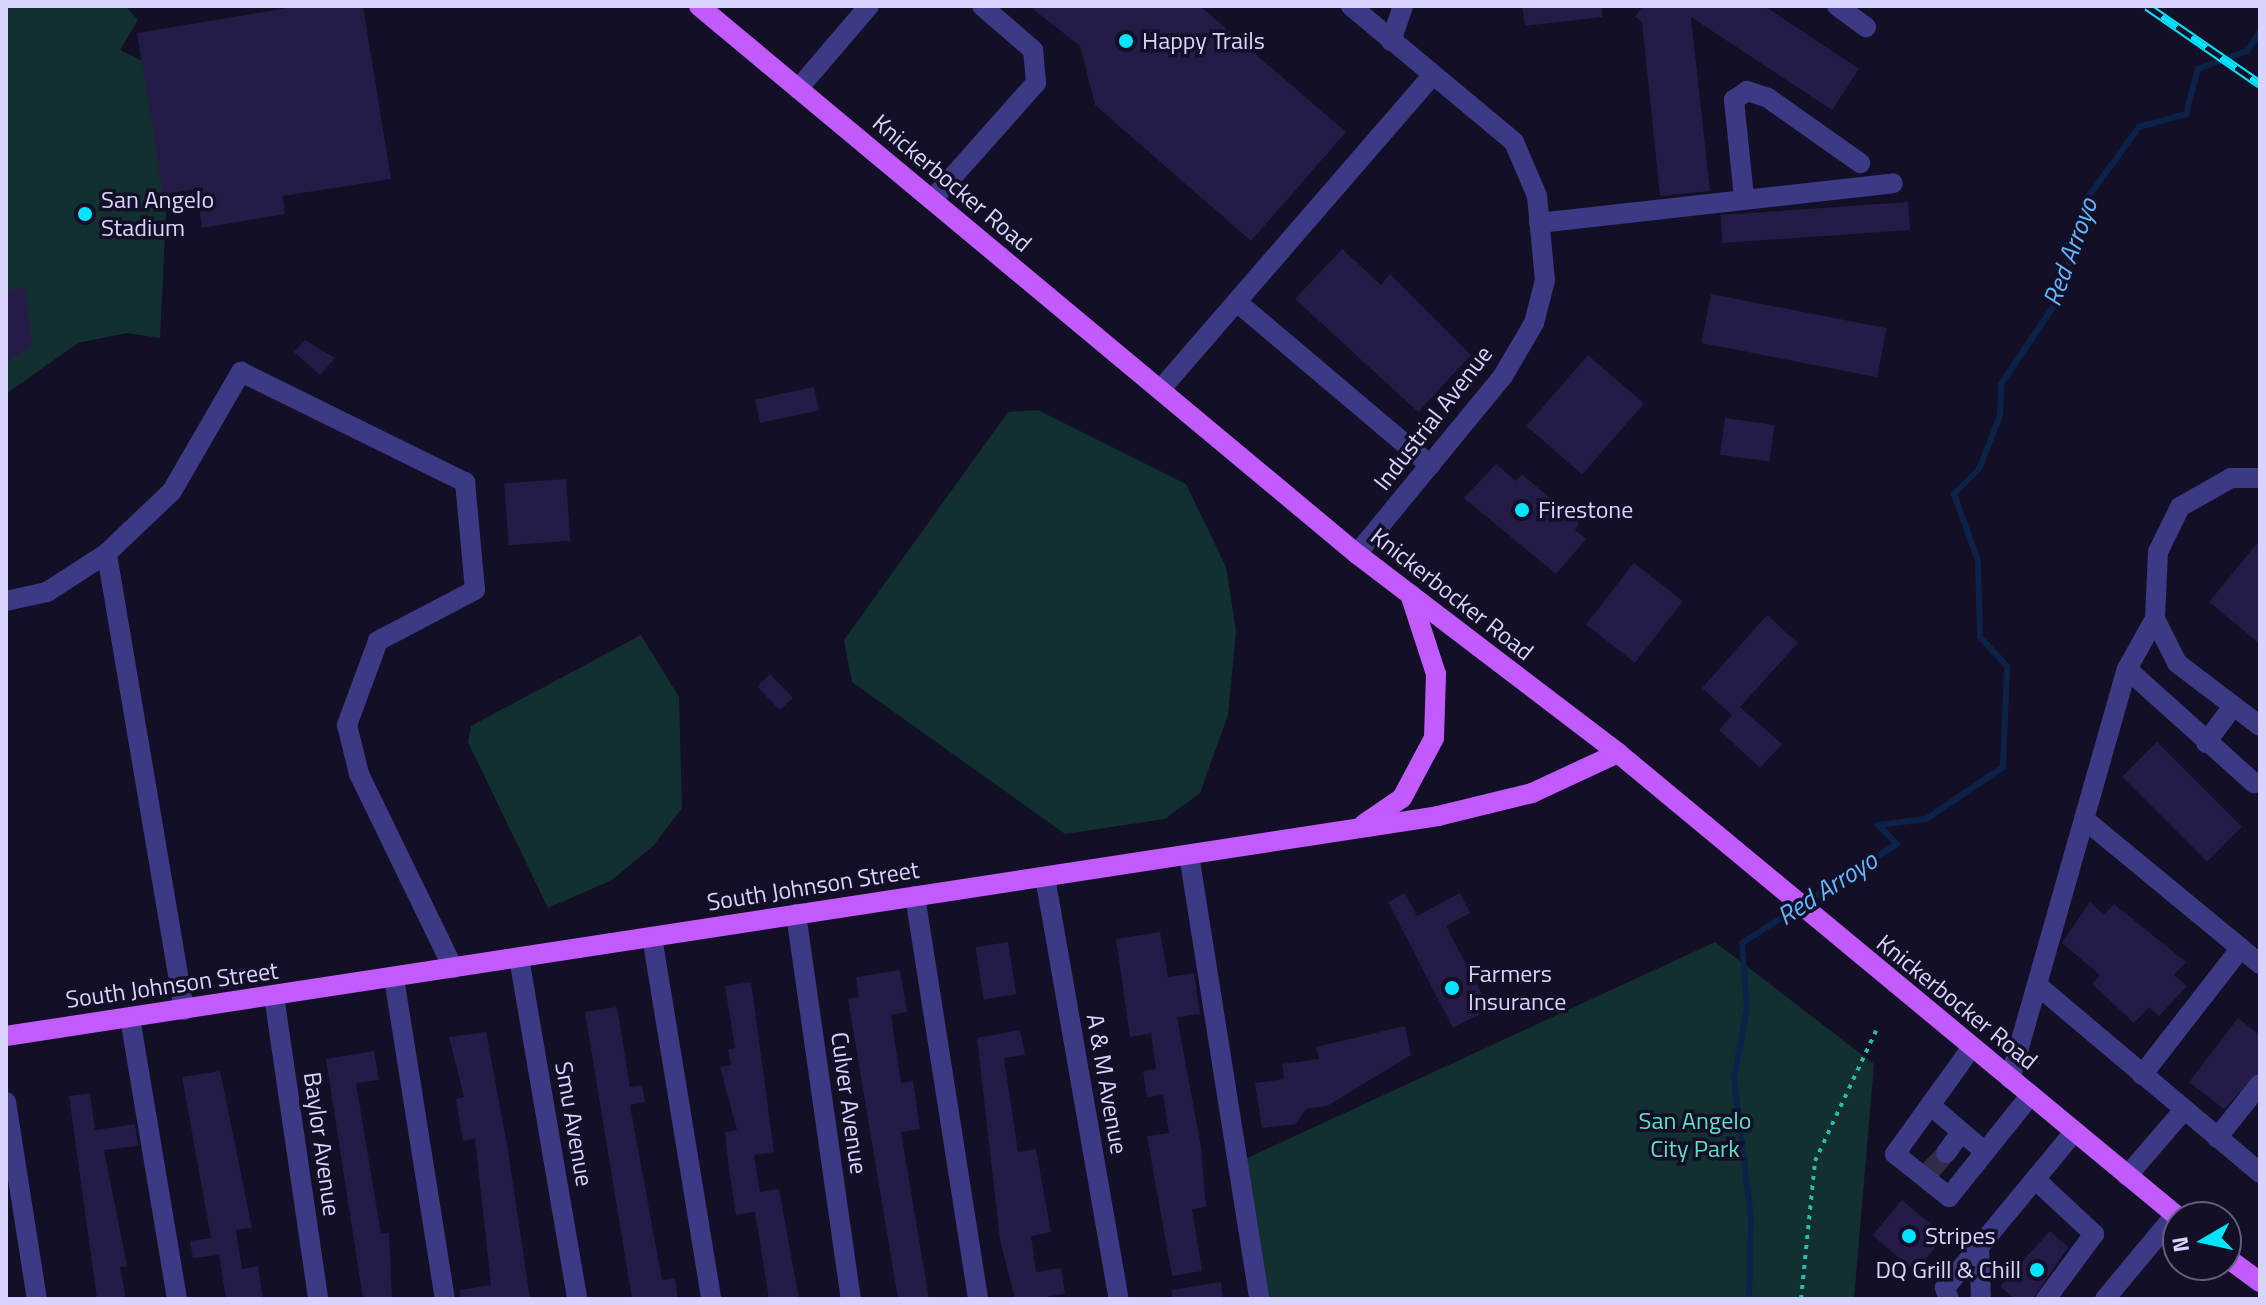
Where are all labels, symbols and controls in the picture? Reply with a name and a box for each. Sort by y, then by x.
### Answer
place label: Happy Trails [1142,27,1265,55]
marker: Happy Trails [1117,32,1135,50]
street label: Knickerbocker Road [867,108,1037,258]
place label: San Angelo Stadium [101,186,214,242]
water label: Red Arroyo [2036,194,2104,310]
marker: San Angelo Stadium [76,205,94,223]
street label: Industrial Avenue [1368,340,1498,496]
place label: Firestone [1538,496,1633,524]
marker: Firestone [1513,501,1531,519]
street label: Knickerbocker Road [1365,522,1539,666]
water label: Red Arroyo [1771,844,1883,932]
street label: South Johnson Street [705,855,921,917]
street label: Knickerbocker Road [1871,928,2043,1076]
street label: South Johnson Street [64,956,280,1014]
place label: Farmers Insurance [1468,960,1566,1016]
marker: Farmers Insurance [1443,979,1461,997]
street label: A & M Avenue [1080,1012,1134,1156]
street label: Culver Avenue [825,1030,873,1176]
street label: Smu Avenue [549,1059,599,1189]
street label: Baylor Avenue [298,1070,346,1218]
park label: San Angelo City Park [1638,1107,1752,1163]
north arrow [2162,1201,2242,1281]
place label: Stripes [1925,1222,1996,1250]
marker: Stripes [1900,1227,1918,1245]
text: N [2162,1234,2198,1255]
place label: DQ Grill & Chill [1876,1256,2021,1284]
marker: DQ Grill & Chill [2028,1261,2046,1279]

